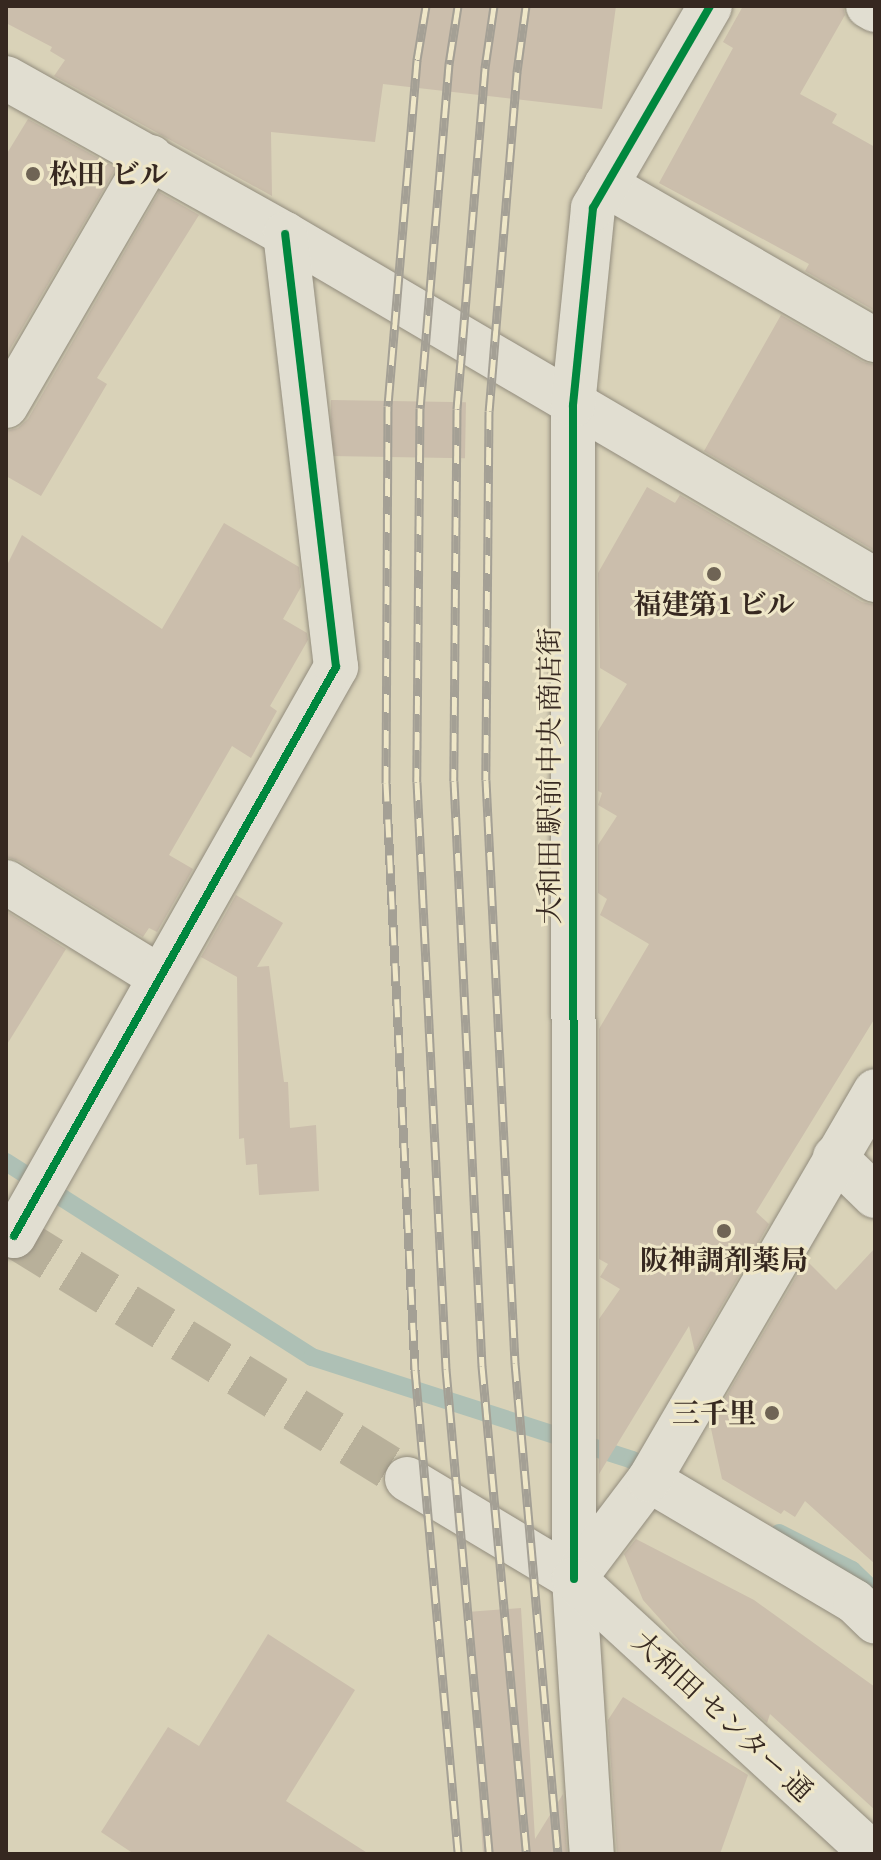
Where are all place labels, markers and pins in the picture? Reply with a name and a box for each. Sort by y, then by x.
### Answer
place label: 松田 ビル [49,157,168,191]
marker: 松田 ビル [24,165,42,183]
marker: 福建第1 ビル [705,565,723,583]
place label: 福建第1 ビル [633,587,795,621]
marker: 阪神調剤薬局 [715,1222,733,1240]
place label: 阪神調剤薬局 [640,1243,808,1277]
place label: 三千里 [672,1396,756,1430]
marker: 三千里 [763,1404,781,1422]

